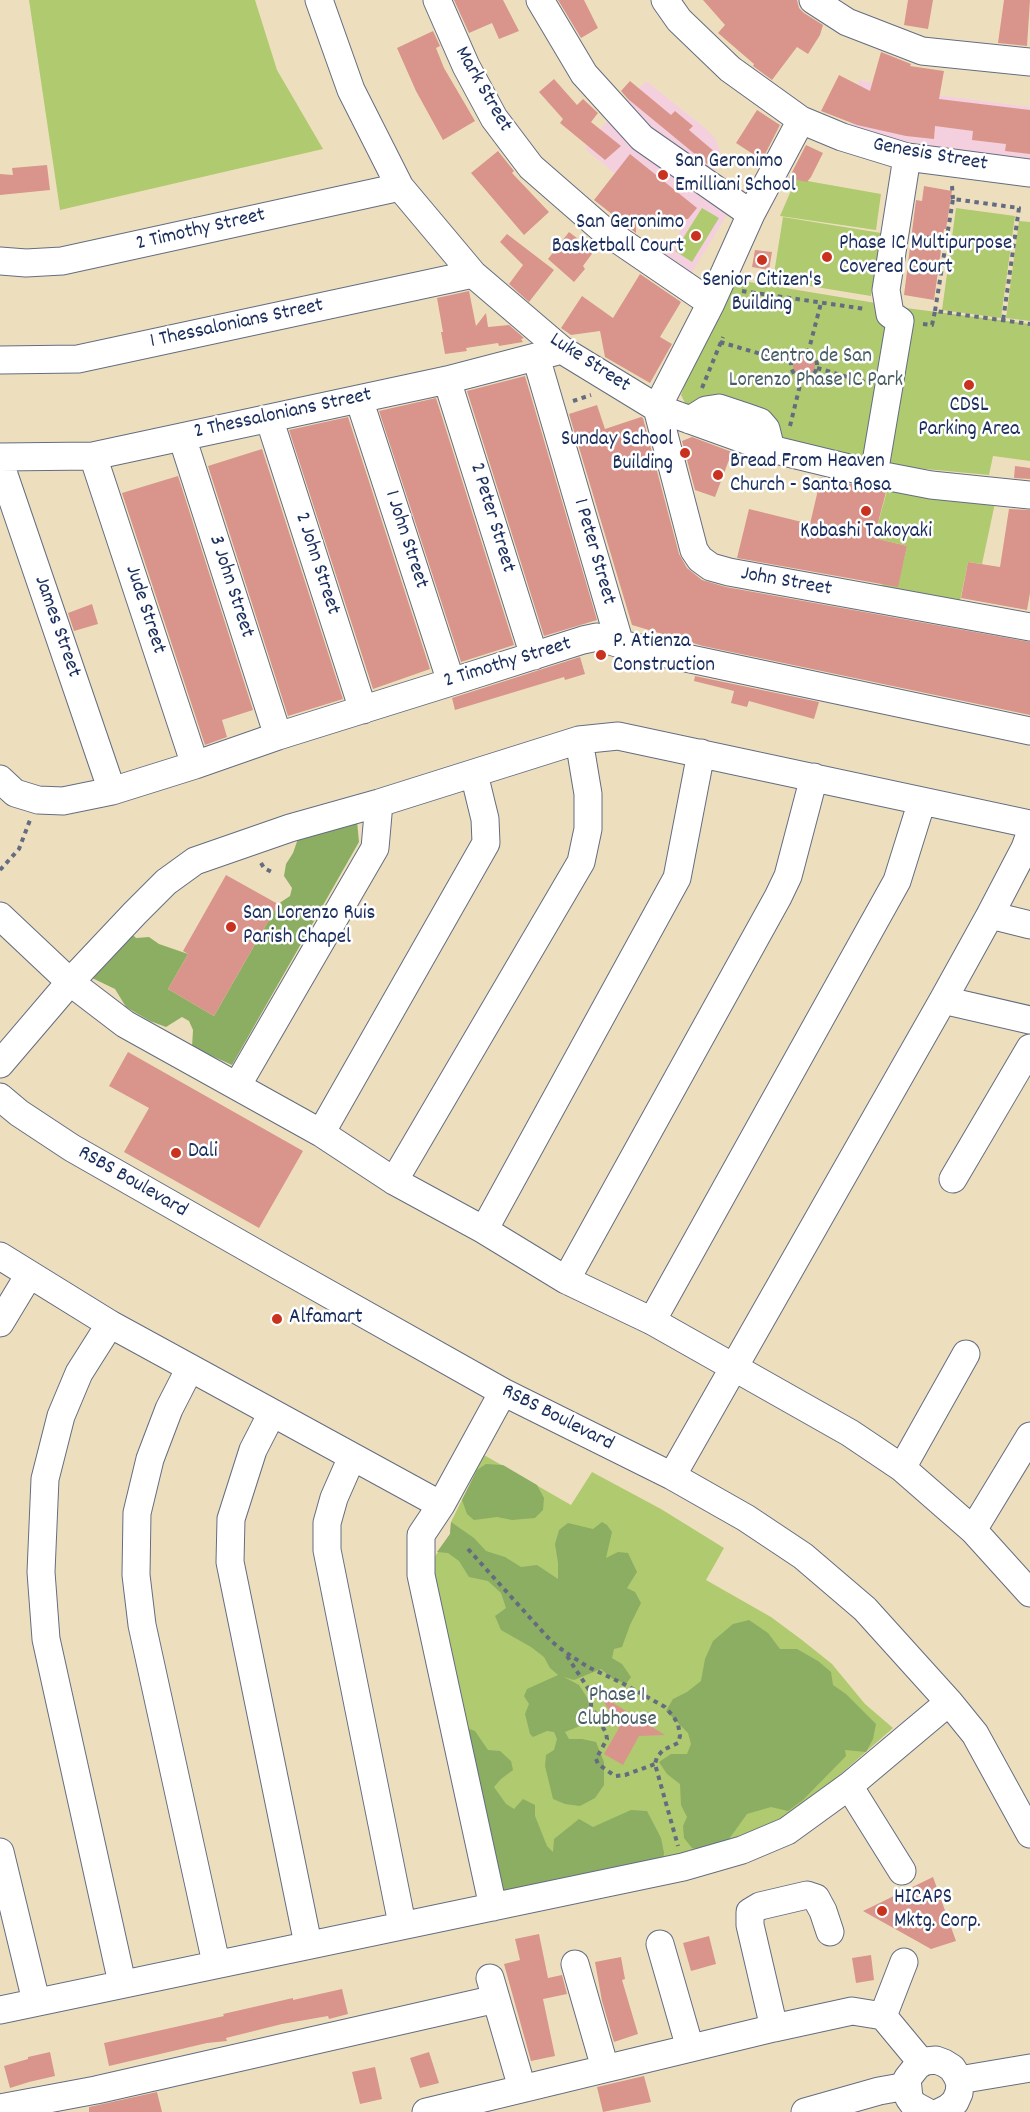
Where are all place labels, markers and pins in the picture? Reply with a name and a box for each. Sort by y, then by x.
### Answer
place label: San Geronimo Emilliani School [675,150,796,200]
marker: San Geronimo Emilliani School [656,168,670,182]
place label: San Geronimo Basketball Court [552,211,684,261]
marker: San Geronimo Basketball Court [689,229,703,243]
place label: Phase 1C Multipurpose Covered Court [839,232,1012,282]
marker: Phase 1C Multipurpose Covered Court [820,250,834,264]
marker: Senior Citizen's Building [755,253,769,267]
place label: Senior Citizen's Building [702,269,822,319]
marker: CDSL Parking Area [962,378,976,392]
place label: CDSL Parking Area [918,394,1020,444]
place label: Sunday School Building [561,428,673,478]
marker: Sunday School Building [678,446,692,460]
place label: Bread From Heaven Church - Santa Rosa [730,450,891,500]
marker: Bread From Heaven Church - Santa Rosa [711,468,725,482]
marker: Kobashi Takoyaki [859,504,873,518]
place label: Kobashi Takoyaki [800,520,932,546]
place label: P. Atienza Construction [613,630,715,680]
marker: P. Atienza Construction [594,648,608,662]
place label: San Lorenzo Ruis Parish Chapel [243,902,375,952]
marker: San Lorenzo Ruis Parish Chapel [224,920,238,934]
place label: Dali [188,1140,218,1166]
marker: Dali [169,1146,183,1160]
place label: Alfamart [289,1306,363,1332]
marker: Alfamart [270,1312,284,1326]
place label: HICAPS Mktg. Corp. [894,1886,981,1936]
marker: HICAPS Mktg. Corp. [875,1904,889,1918]

